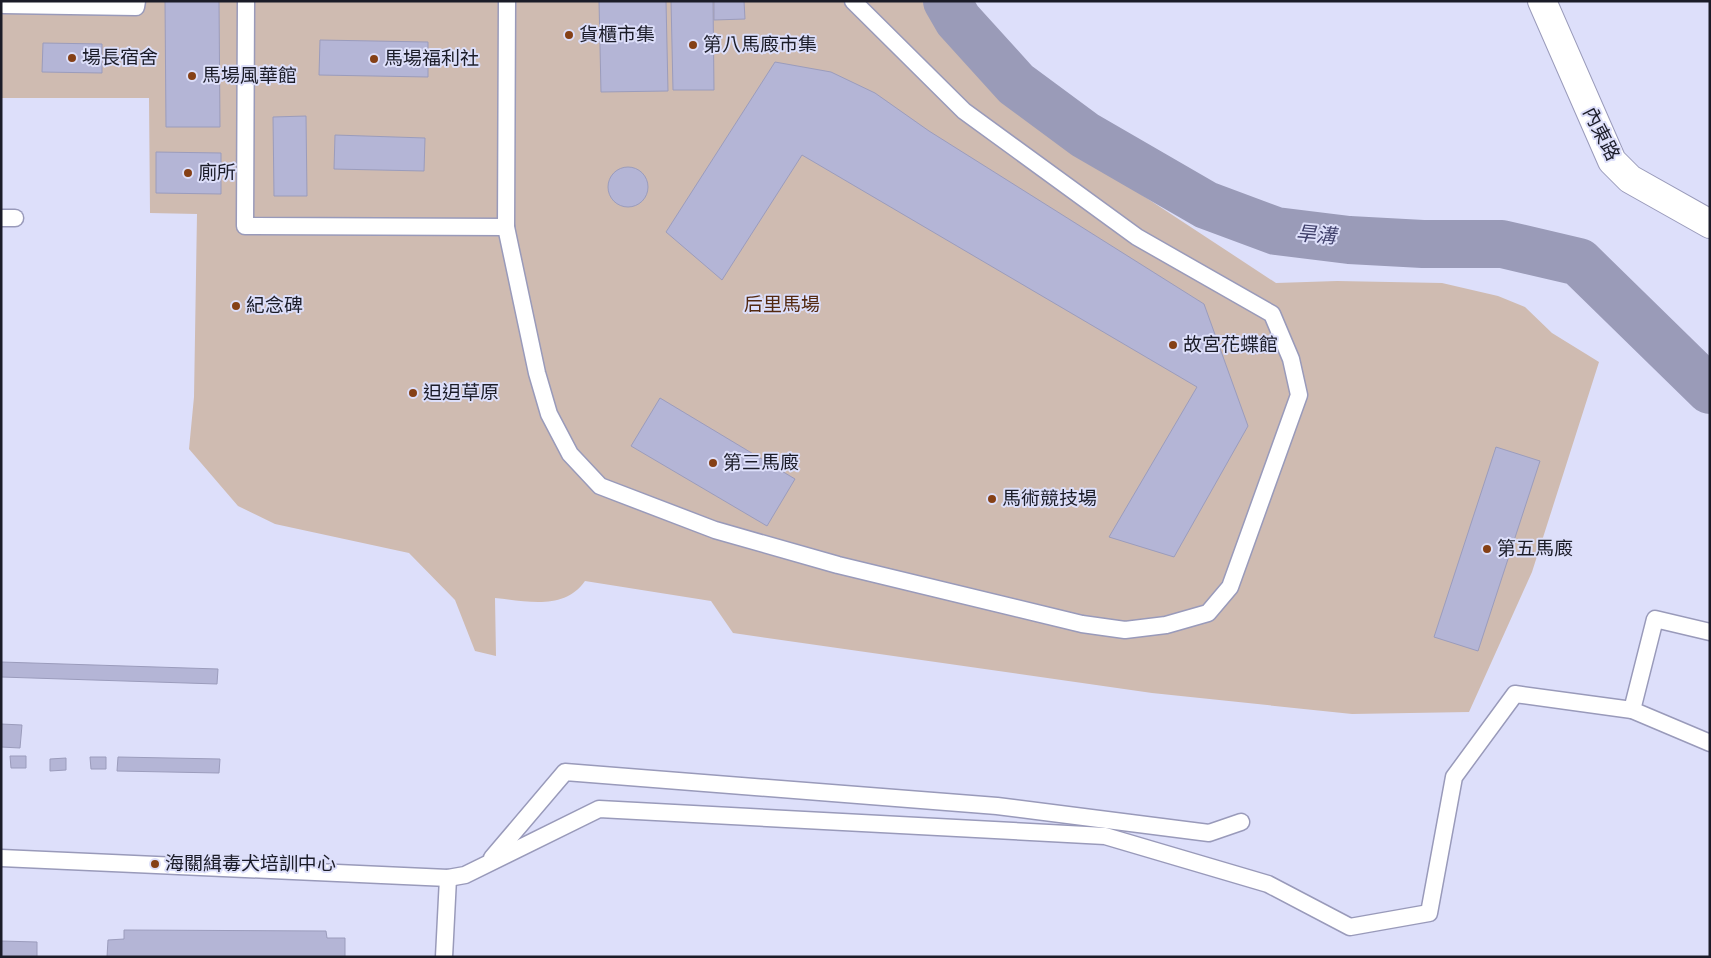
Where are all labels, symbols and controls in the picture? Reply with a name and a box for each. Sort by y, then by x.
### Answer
place label: 貨櫃市集 [579,24,655,46]
marker: 貨櫃市集 [563,29,575,41]
place label: 第八馬廄市集 [703,34,817,56]
marker: 第八馬廄市集 [687,39,699,51]
place label: 場長宿舍 [82,47,158,69]
place label: 馬場福利社 [384,48,479,70]
marker: 場長宿舍 [66,52,78,64]
marker: 馬場福利社 [368,53,380,65]
place label: 馬場風華館 [202,65,297,87]
marker: 馬場風華館 [186,70,198,82]
street label: 內東路 [1578,104,1624,164]
place label: 廁所 [198,162,236,184]
marker: 廁所 [182,167,194,179]
water label: 旱溝 [1295,222,1340,248]
park label: 后里馬場 [744,294,820,316]
place label: 紀念碑 [246,295,303,317]
marker: 紀念碑 [230,300,242,312]
place label: 故宮花蝶館 [1183,334,1278,356]
marker: 故宮花蝶館 [1167,339,1179,351]
place label: 𨑨迌草原 [423,382,499,404]
marker: 𨑨迌草原 [407,387,419,399]
place label: 第三馬廄 [723,452,799,474]
marker: 第三馬廄 [707,457,719,469]
place label: 馬術競技場 [1002,488,1097,510]
marker: 馬術競技場 [986,493,998,505]
place label: 第五馬廄 [1497,538,1573,560]
marker: 第五馬廄 [1481,543,1493,555]
place label: 海關緝毒犬培訓中心 [165,853,336,875]
marker: 海關緝毒犬培訓中心 [149,858,161,870]

